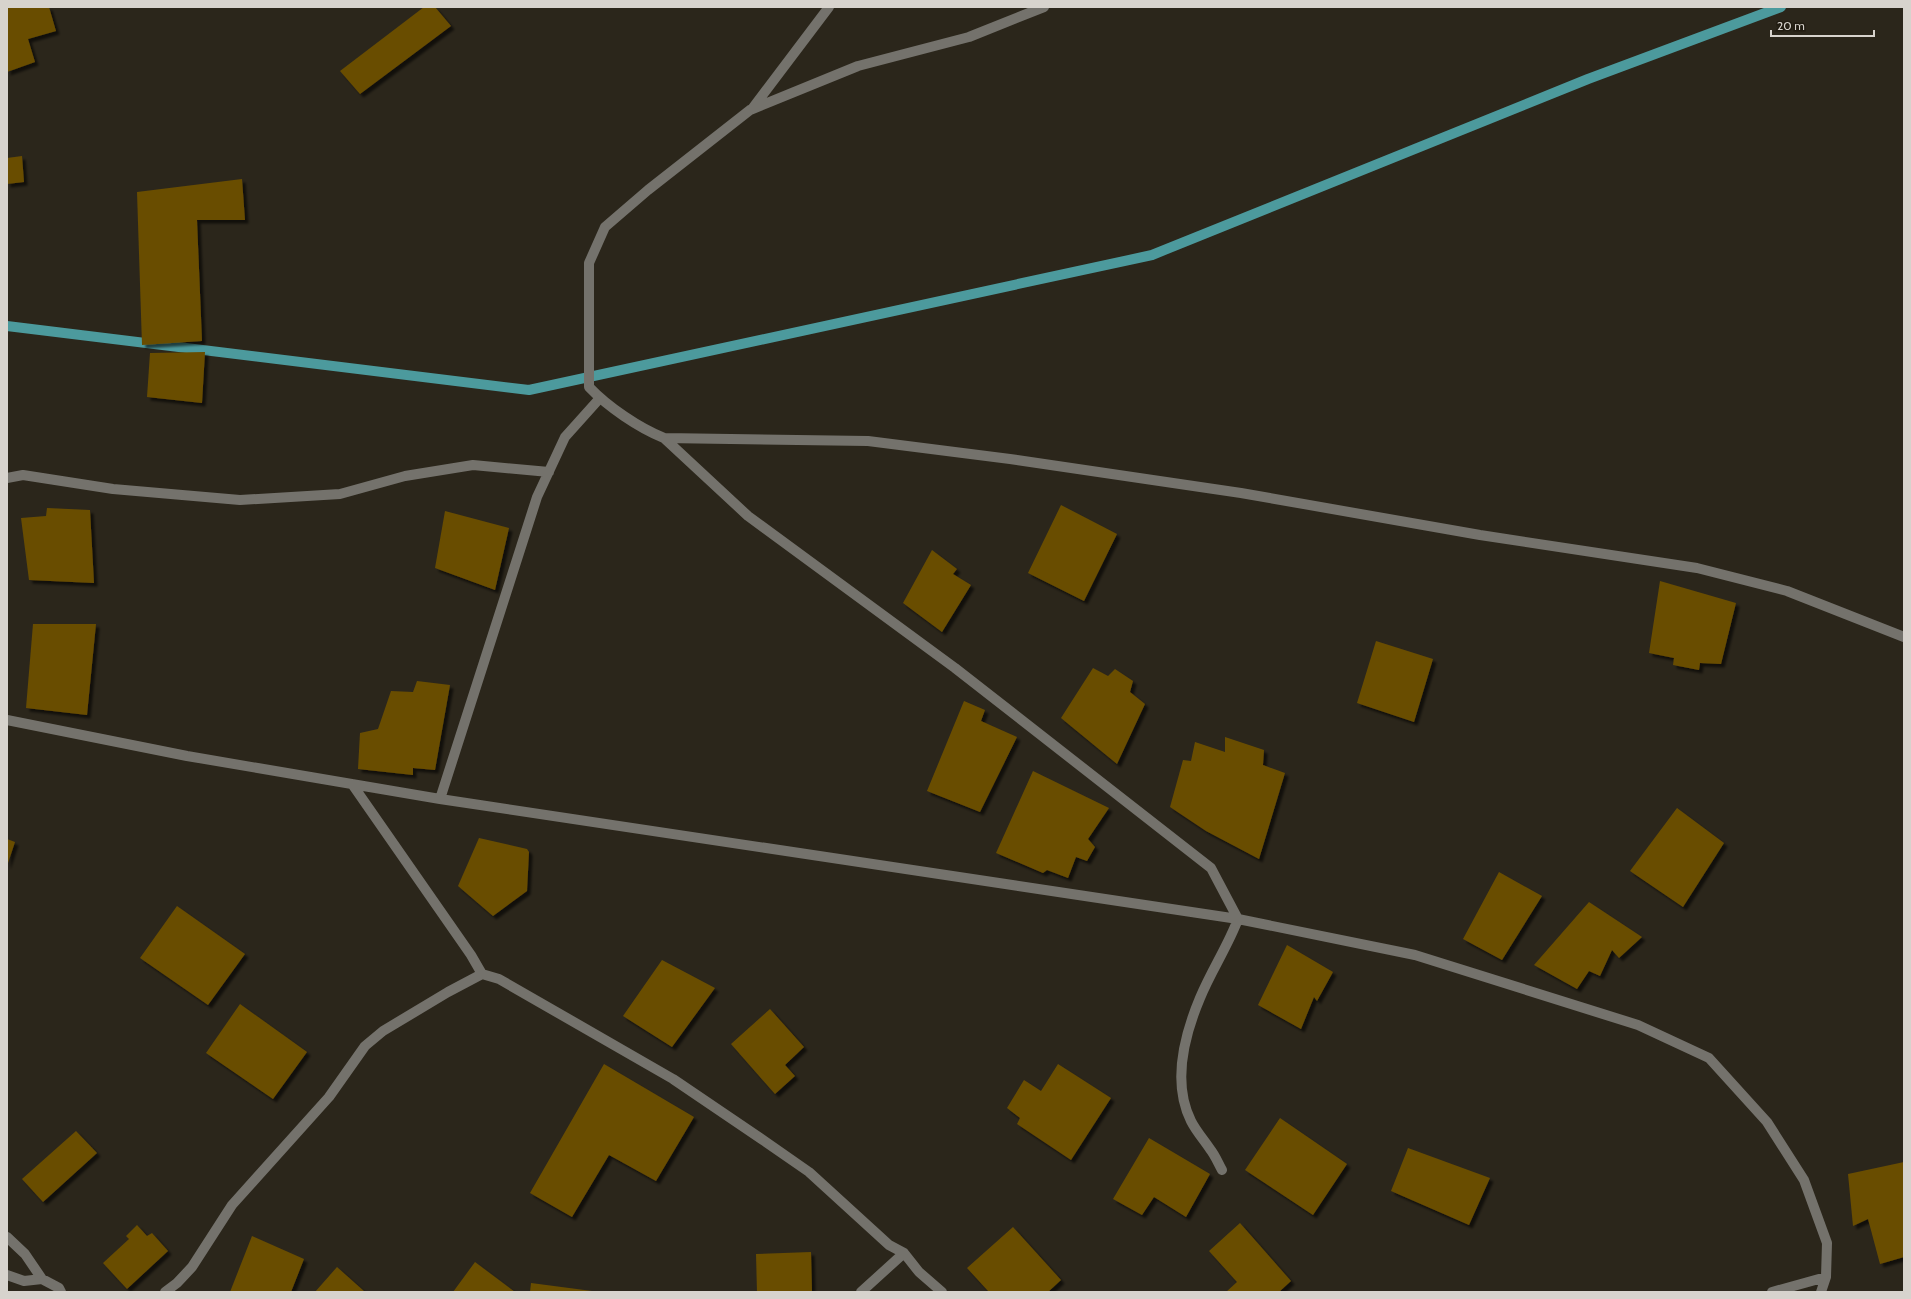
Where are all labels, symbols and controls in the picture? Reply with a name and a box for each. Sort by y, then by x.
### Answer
scale bar [1771,12,1874,38]
text: 20 m [1777,18,1805,33]

